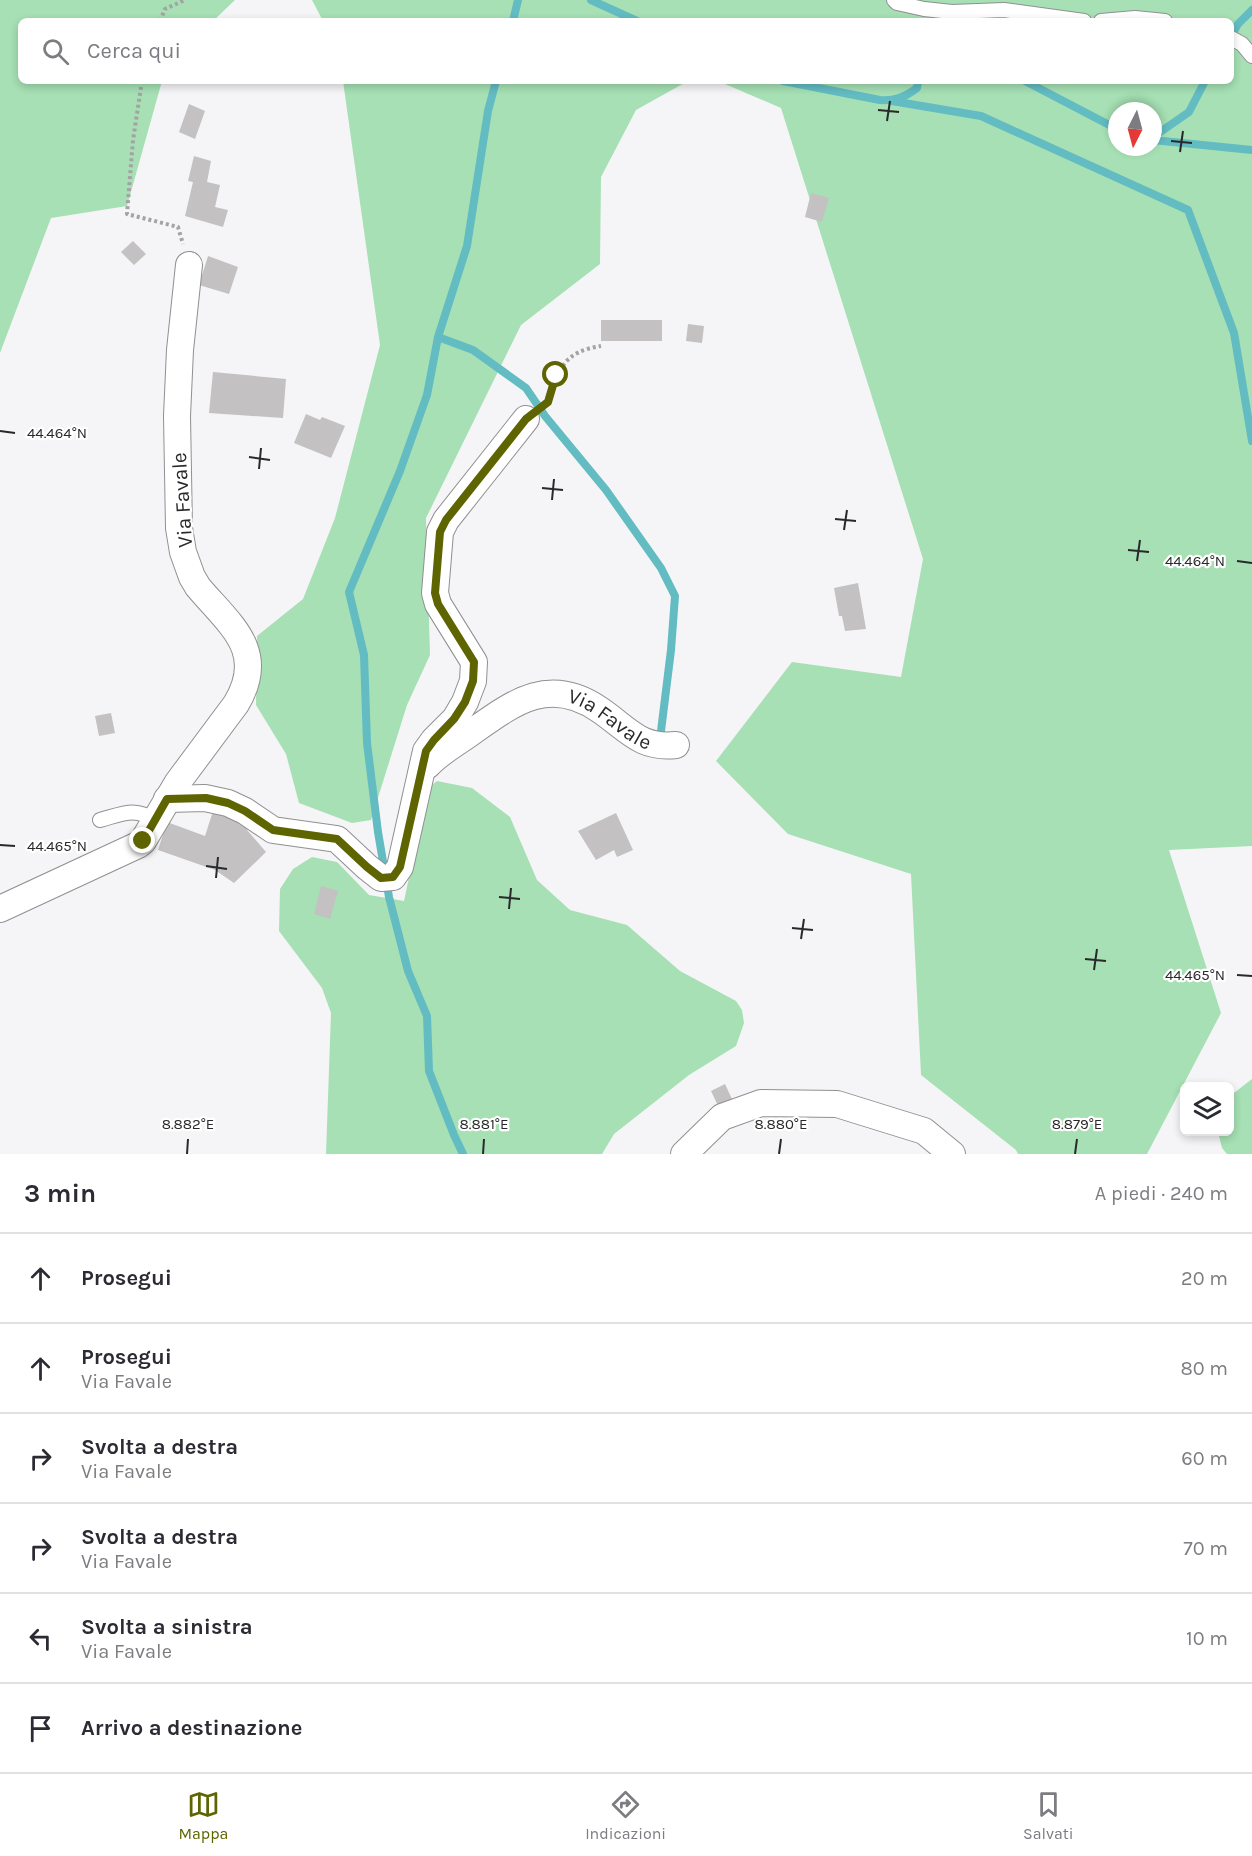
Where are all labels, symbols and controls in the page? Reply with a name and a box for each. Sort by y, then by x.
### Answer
search box [18,18,1234,84]
icon: search [39,35,72,68]
text: Cerca qui [87,38,181,64]
north arrow [1108,102,1162,156]
route start [542,361,568,387]
text: 44.464°N [27,424,87,442]
street label: Via Favale [167,452,197,548]
text: 44.464°N [1165,552,1225,570]
street label: Via Favale [565,684,655,755]
route end [129,827,155,853]
text: 44.465°N [27,837,87,855]
text: 44.465°N [1165,966,1225,984]
map controls [1180,1082,1234,1136]
button: layers [1180,1082,1234,1136]
text: 8.882°E [162,1115,214,1133]
text: 8.881°E [460,1115,508,1133]
text: 8.880°E [755,1115,807,1133]
text: 8.879°E [1052,1115,1102,1133]
text: 3 min [24,1178,96,1209]
text: A piedi · 240 m [1095,1182,1228,1205]
icon: ahead [24,1262,57,1295]
text: Prosegui [81,1265,172,1291]
text: 20 m [1181,1267,1228,1290]
text: Prosegui [81,1344,172,1370]
icon: ahead [24,1352,57,1385]
text: 80 m [1180,1357,1228,1380]
text: Via Favale [81,1370,172,1393]
text: Svolta a destra [81,1434,238,1460]
icon: right [24,1442,57,1475]
text: 60 m [1181,1447,1228,1470]
text: Via Favale [81,1460,172,1483]
text: Svolta a destra [81,1524,238,1550]
icon: right [24,1532,57,1565]
text: 70 m [1183,1537,1228,1560]
text: Via Favale [81,1550,172,1573]
text: Svolta a sinistra [81,1614,253,1640]
icon: left [24,1622,57,1655]
text: 10 m [1186,1627,1228,1650]
text: Via Favale [81,1640,172,1663]
icon: arrive [24,1712,57,1745]
text: Arrivo a destinazione [81,1715,302,1741]
tab: Mappa [178,1788,228,1843]
tab: Indicazioni [585,1788,666,1843]
tab: Salvati [1023,1788,1074,1843]

